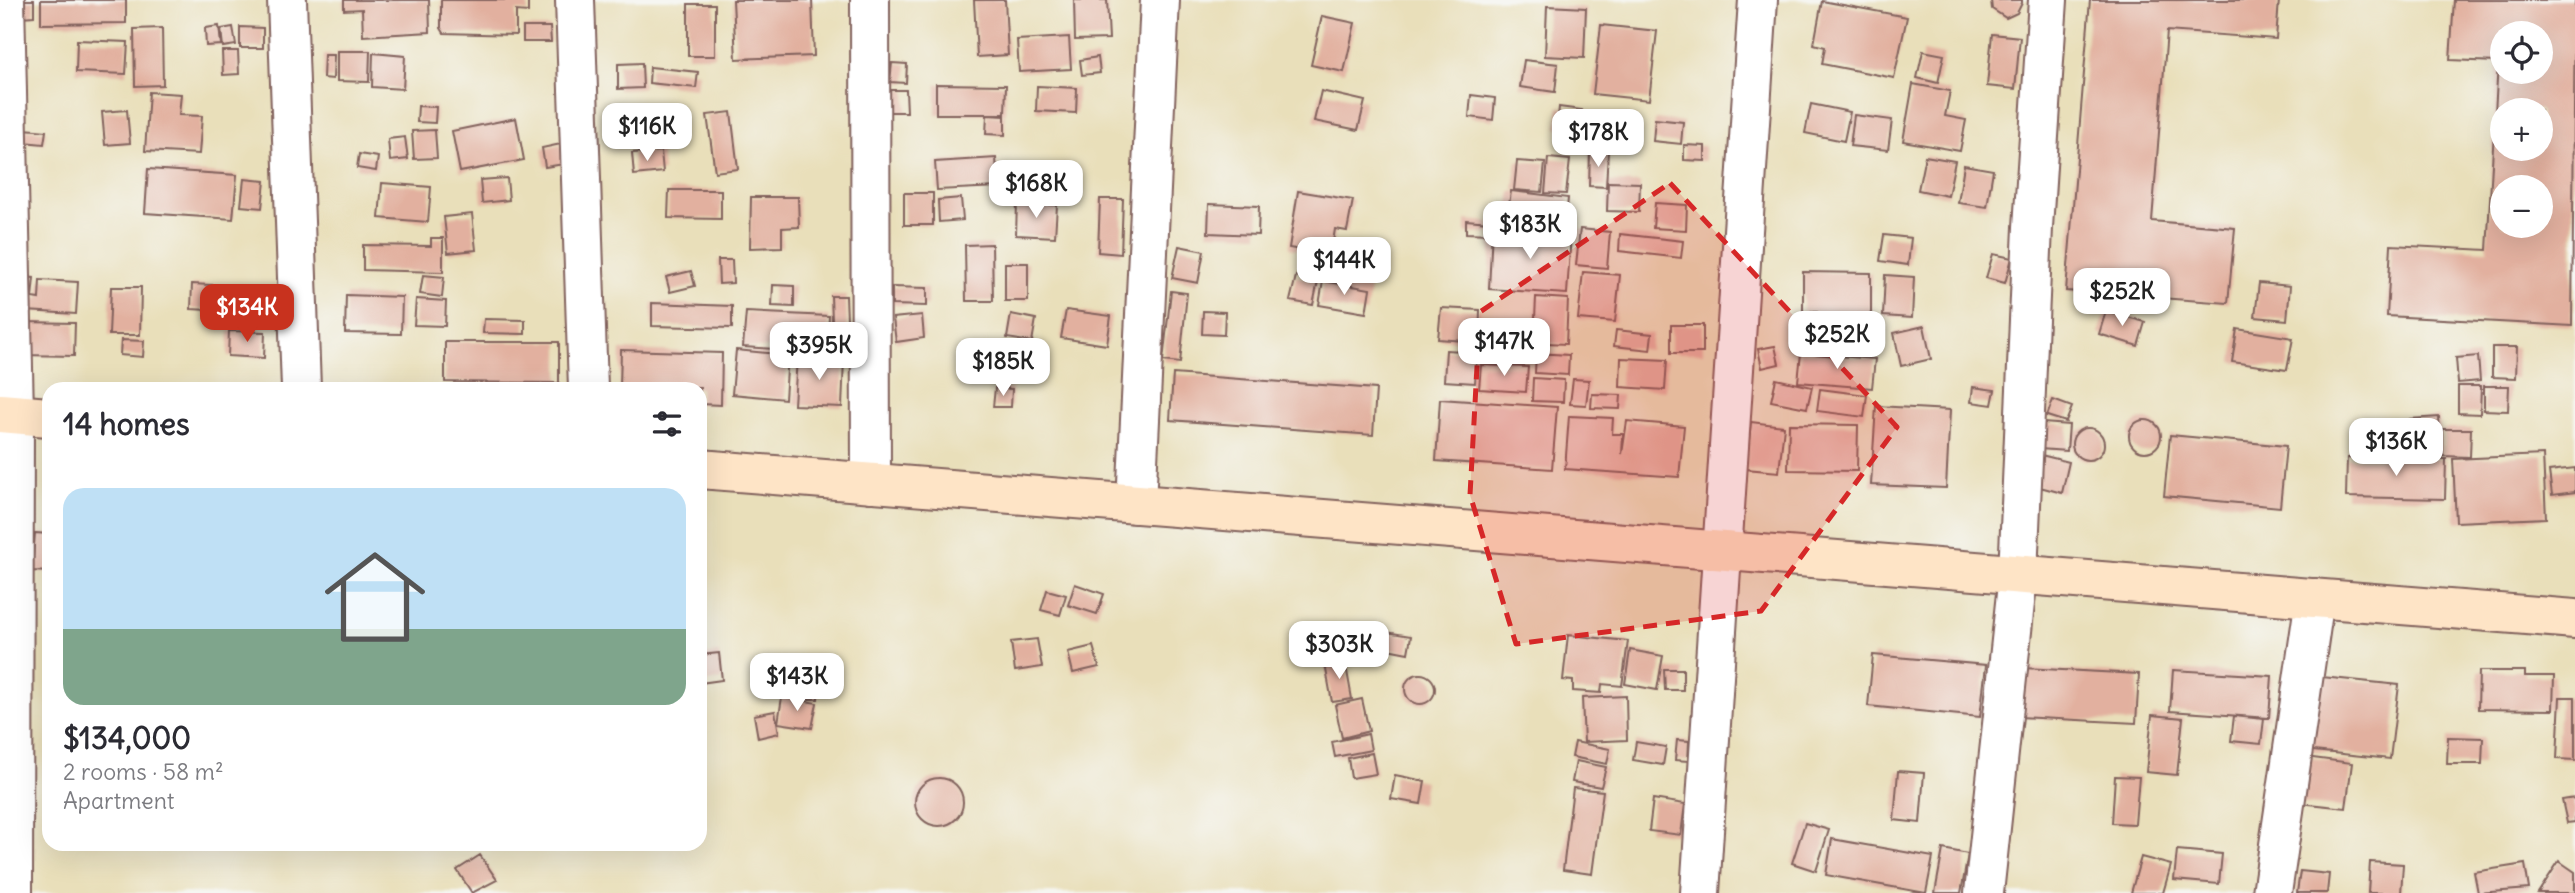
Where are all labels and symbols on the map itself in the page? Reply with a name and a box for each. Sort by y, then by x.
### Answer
pin: $116K [598,104,696,163]
pin: $178K [1549,110,1647,169]
pin: $168K [987,160,1085,220]
pin: $183K [1481,202,1579,261]
pin: $144K [1295,238,1393,297]
pin: $252K [2073,268,2171,328]
pin: $134K [198,284,296,344]
pin: $252K [1788,312,1886,371]
pin: $147K [1455,318,1553,378]
pin: $395K [770,322,868,382]
pin: $185K [954,338,1052,398]
pin: $136K [2347,419,2445,478]
pin: $303K [1290,622,1388,681]
pin: $143K [748,654,846,713]

